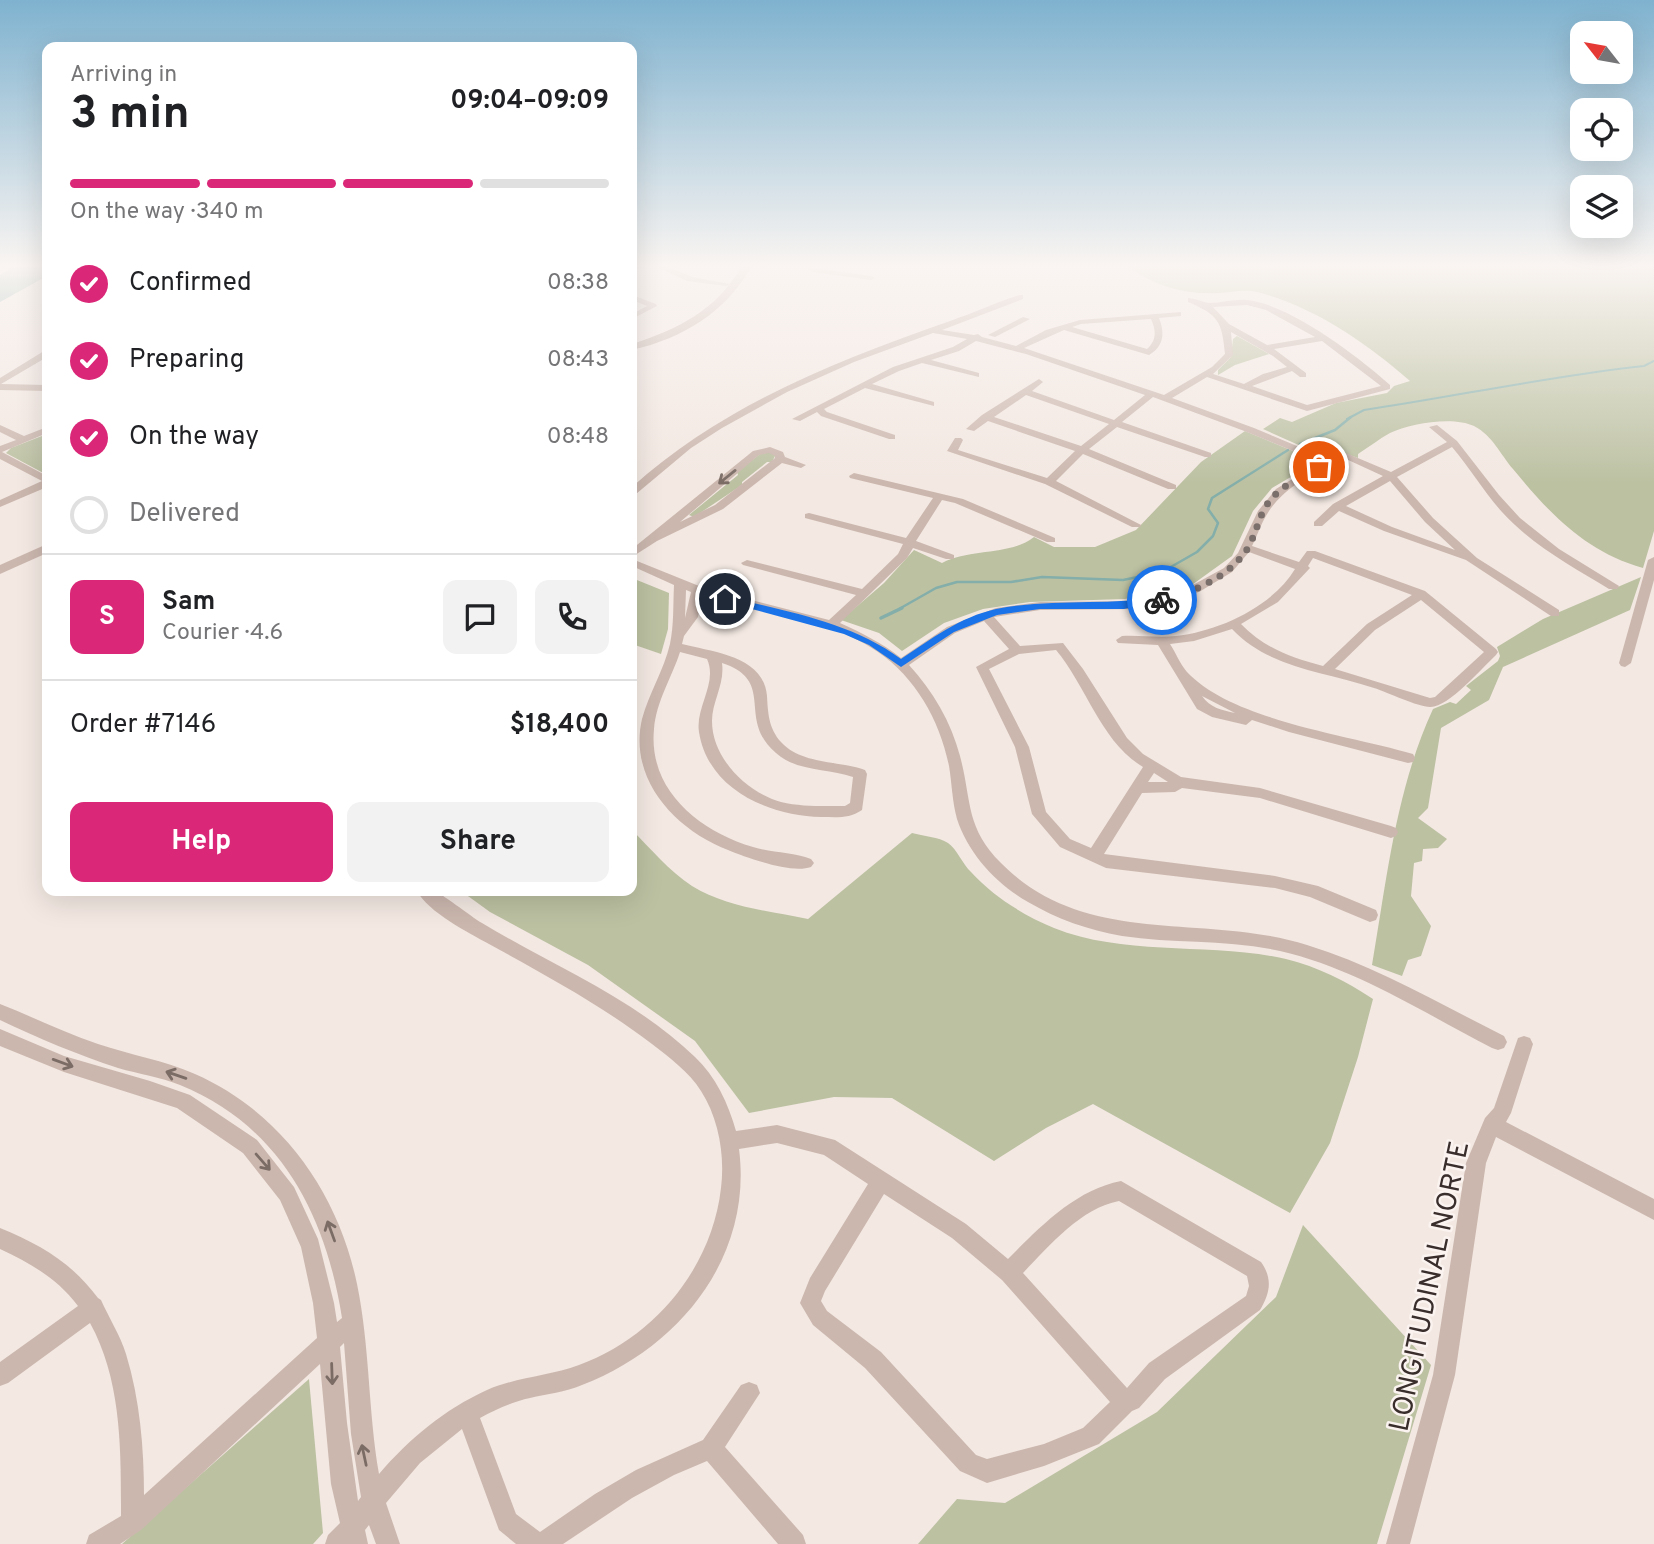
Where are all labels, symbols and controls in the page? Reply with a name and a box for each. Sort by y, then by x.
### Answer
north arrow [1570,21,1633,84]
map controls [1570,21,1633,238]
text: Arriving in [70,61,177,90]
text: 09:04–09:09 [450,85,609,118]
text: 3 min [70,86,190,145]
button: locate [1570,98,1633,161]
button: layers [1570,175,1633,238]
text: On the way · 340 m [70,198,264,227]
icon: check [70,265,108,303]
text: Confirmed [129,267,252,300]
text: 08:38 [547,269,609,298]
icon: check [70,342,108,380]
text: Preparing [129,344,244,377]
text: 08:43 [547,346,609,375]
icon: check [70,419,108,457]
text: On the way [129,421,259,454]
text: 08:48 [547,423,609,452]
pin [1289,437,1349,497]
icon: bag [1300,448,1338,486]
one-way arrow [719,469,737,484]
text: Delivered [129,498,240,531]
courier [1127,565,1197,635]
pin [695,569,755,629]
button: chat [443,580,517,654]
button: phone [535,580,609,654]
icon: home [706,580,744,618]
icon: bike [1143,581,1181,619]
text: Sam [162,586,215,619]
text: S [99,601,115,634]
text: Courier · 4.6 [162,619,283,648]
text: Order #7146 [70,709,216,742]
text: $18,400 [510,709,609,742]
button: Help [70,802,333,882]
button: Share [347,802,609,882]
one-way arrow [51,1058,73,1070]
one-way arrow [166,1068,188,1080]
street label: LONGITUDINAL NORTE [1383,1138,1479,1435]
one-way arrow [255,1153,271,1171]
one-way arrow [324,1220,336,1242]
one-way arrow [326,1362,339,1385]
one-way arrow [356,1444,370,1467]

